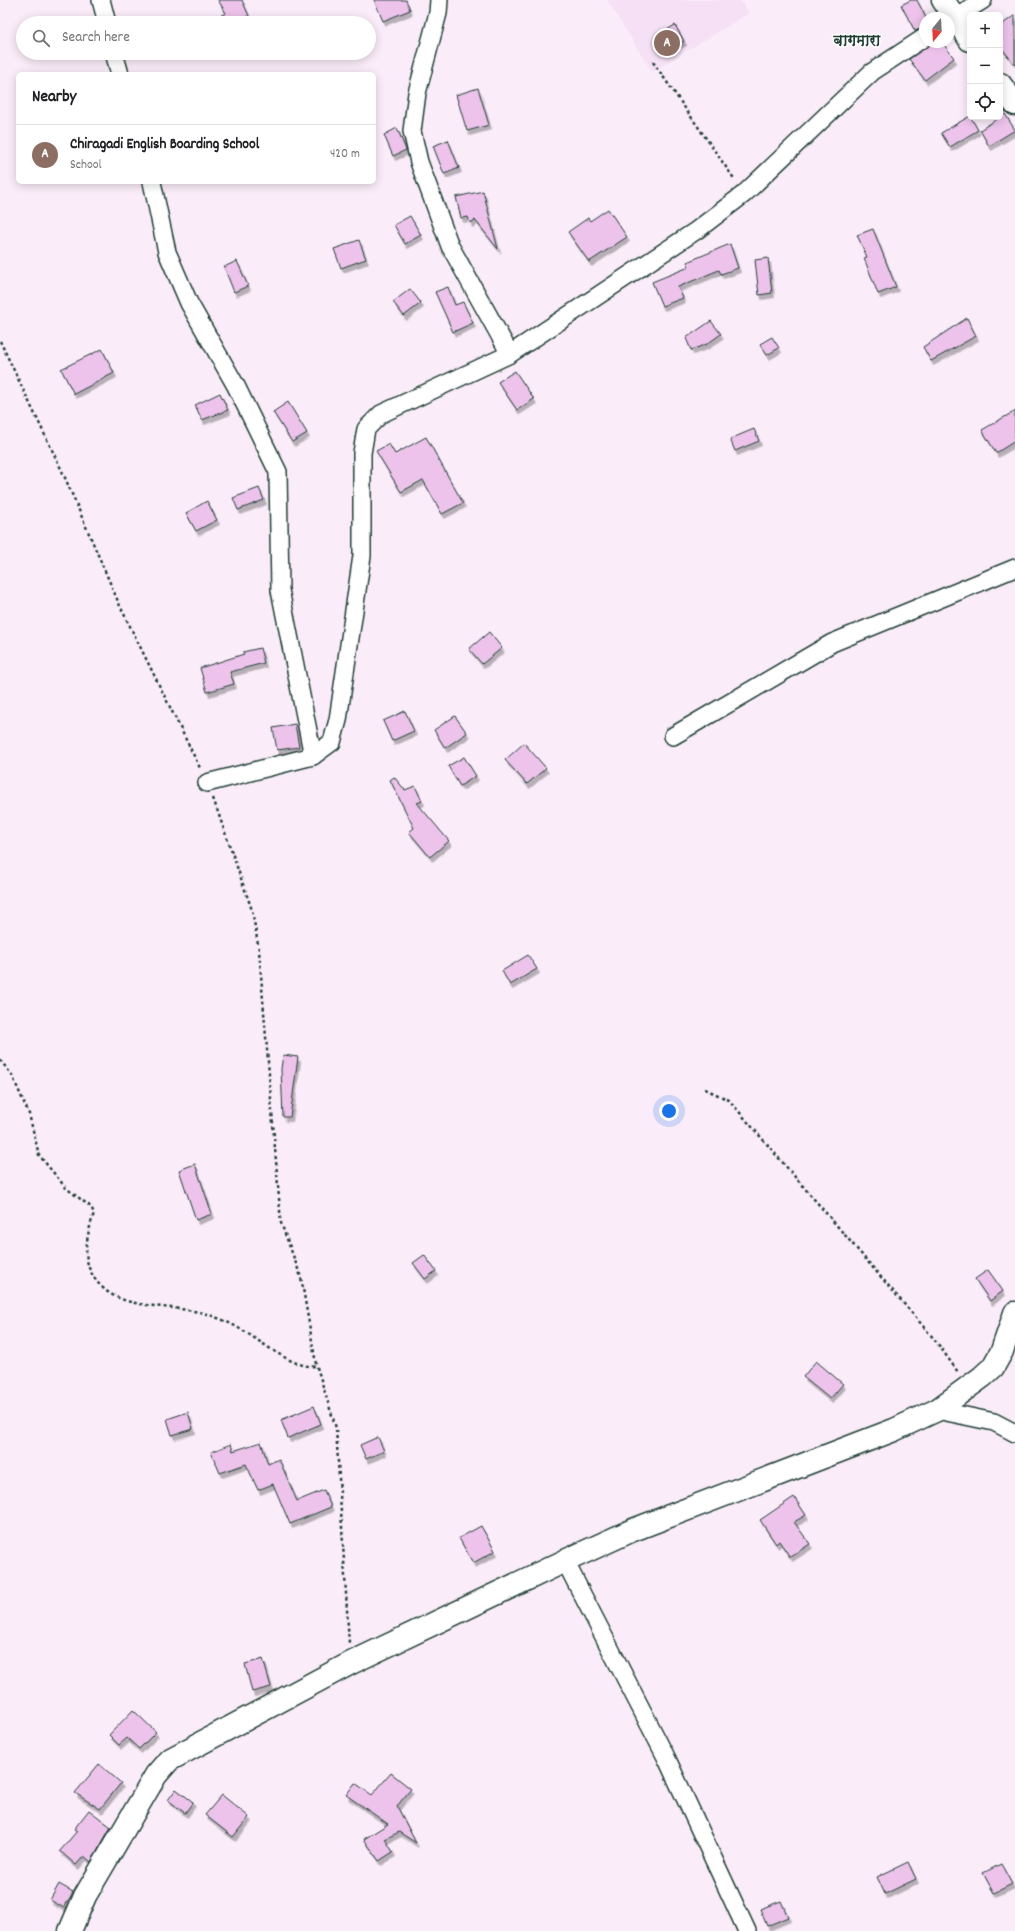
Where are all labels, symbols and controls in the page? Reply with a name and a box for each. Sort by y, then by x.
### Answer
north arrow [919,12,955,48]
map controls [967,12,1003,120]
button: + [967,12,1003,48]
search box [16,16,376,60]
icon: search [30,27,52,49]
text: Search here [62,27,130,49]
pin: A [654,28,680,58]
district label: बागमारा [833,31,881,53]
button: − [967,48,1003,84]
button: locate [967,84,1003,120]
text: Nearby [32,86,76,110]
text: Chiragadi English Boarding School [70,134,259,156]
text: A [41,145,49,164]
text: 420 m [330,145,360,164]
text: School [70,156,102,175]
your location [659,1101,679,1121]

